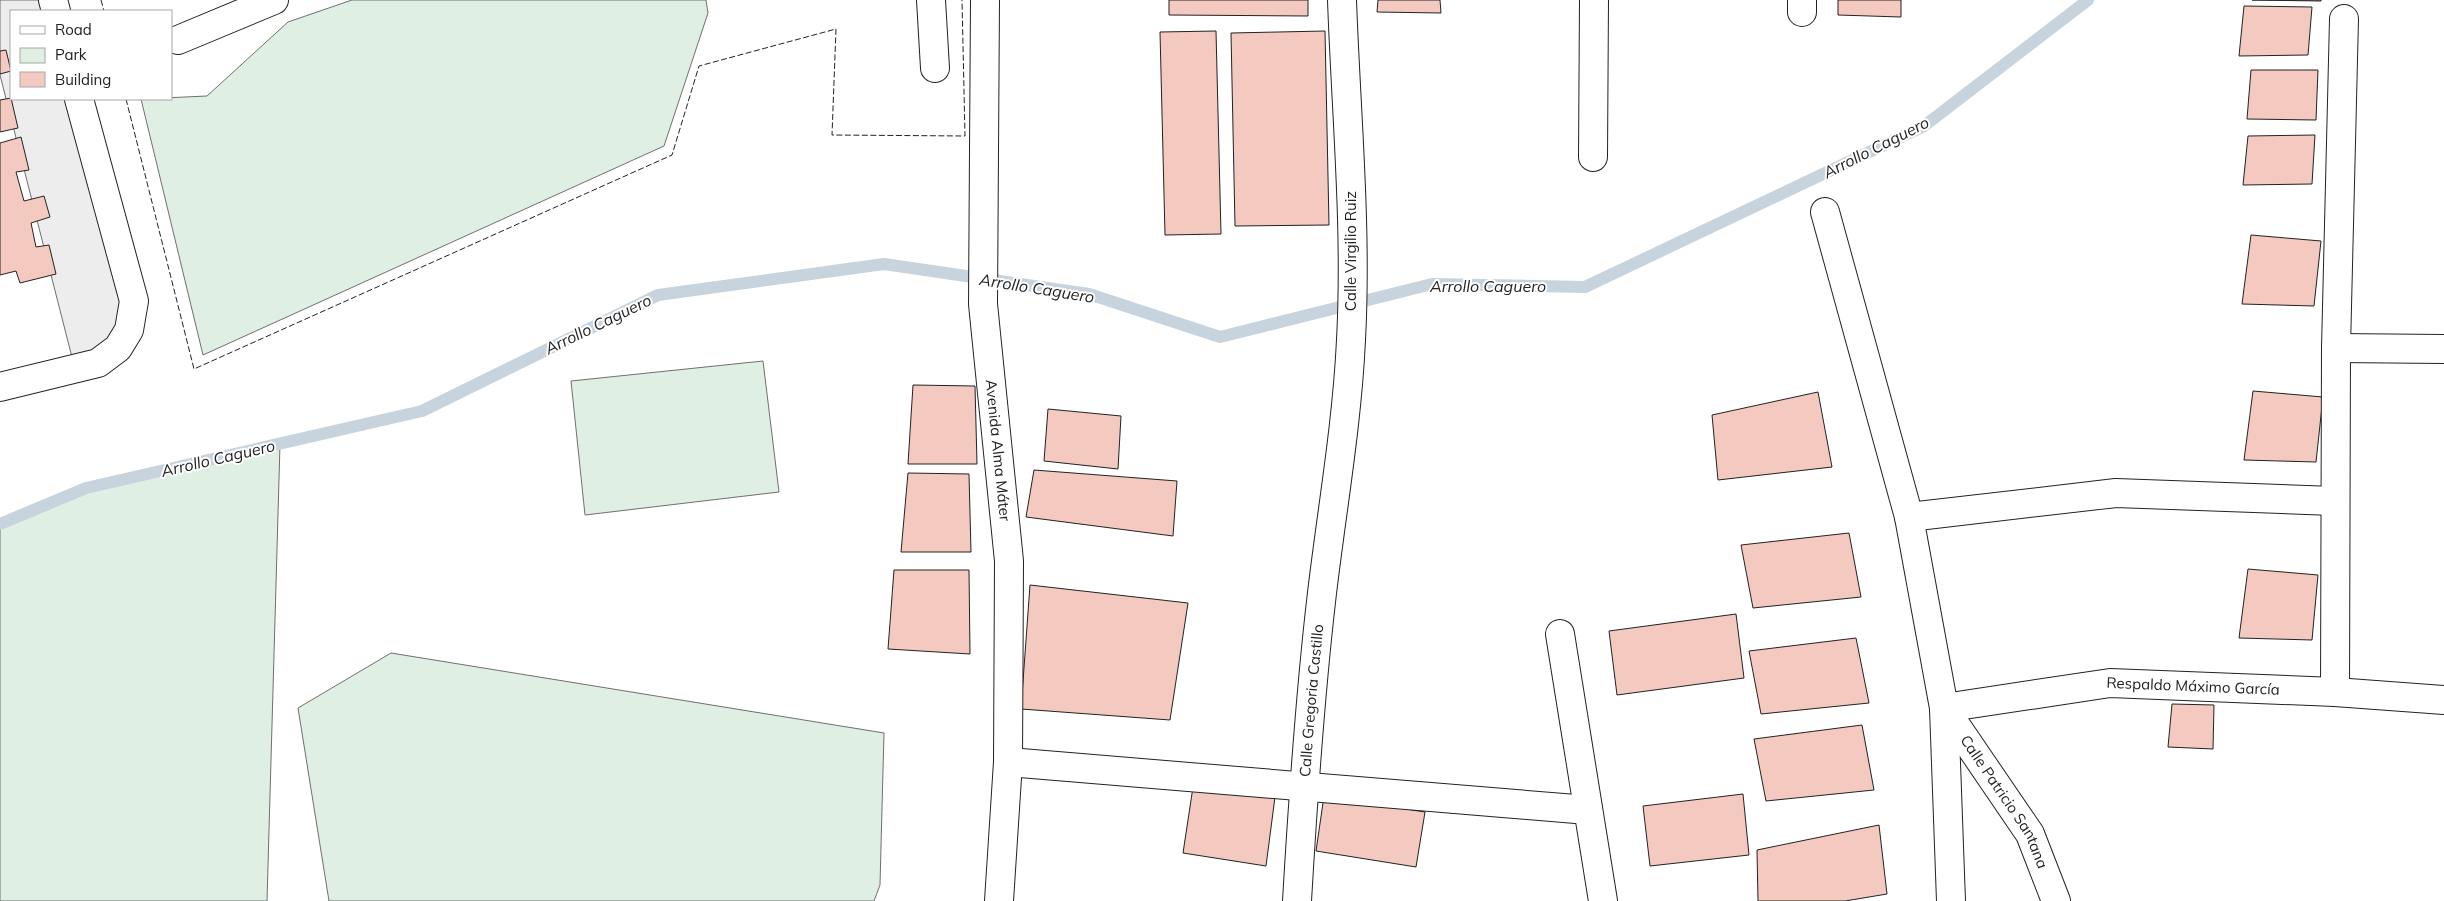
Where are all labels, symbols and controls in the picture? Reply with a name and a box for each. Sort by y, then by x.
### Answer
legend [10,10,172,100]
text: Road [55,20,92,39]
text: Park [55,45,87,64]
text: Building [55,70,111,89]
water label: Arrollo Caguero [1819,112,1932,183]
street label: Calle Virgilio Ruiz [1341,191,1360,311]
water label: Arrollo Caguero [977,269,1096,307]
water label: Arrollo Caguero [1429,276,1546,296]
water label: Arrollo Caguero [541,290,655,359]
street label: Avenida Alma Máter [982,378,1015,523]
water label: Arrollo Caguero [158,435,277,481]
street label: Calle Gregoria Castillo [1295,623,1327,778]
street label: Respaldo Máximo García [2106,673,2280,699]
street label: Calle Patricio Santana [1956,731,2052,871]

